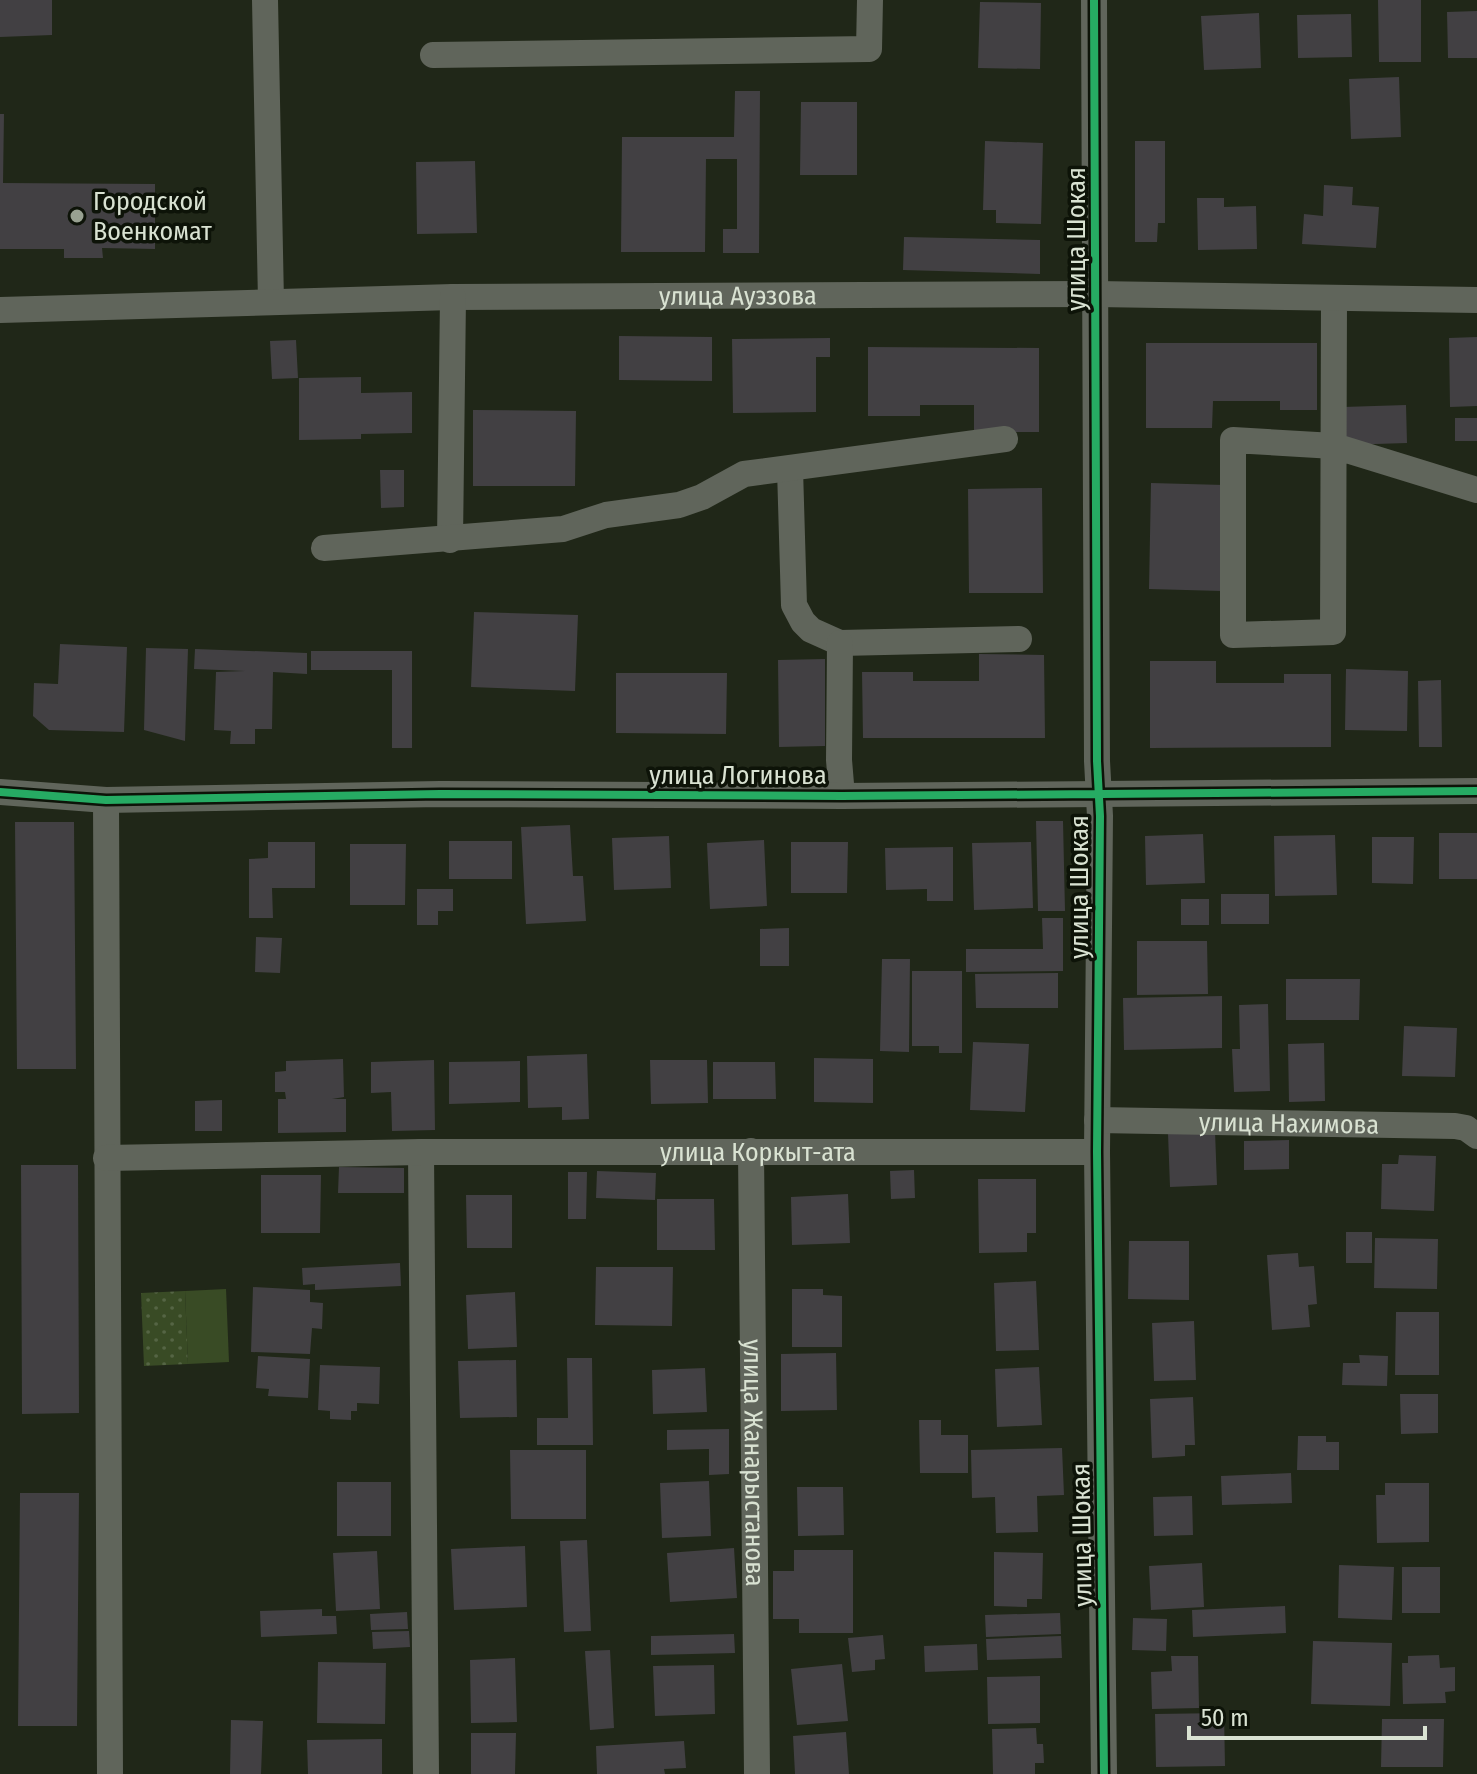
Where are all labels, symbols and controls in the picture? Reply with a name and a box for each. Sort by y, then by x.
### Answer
street label: улица Шокая [1061,167,1092,311]
place label: Городской Военкомат [93,186,212,247]
marker: Городской Военкомат [68,207,86,225]
street label: улица Ауэзова [659,280,817,312]
street label: улица Логинова [649,760,827,791]
street label: улица Шокая [1064,815,1095,959]
street label: улица Нахимова [1199,1106,1379,1140]
street label: улица Коркыт-ата [660,1137,856,1168]
street label: улица Жанарыстанова [737,1339,771,1587]
street label: улица Шокая [1065,1463,1099,1607]
scale bar [1189,1690,1425,1740]
text: 50 m [1201,1704,1249,1732]

